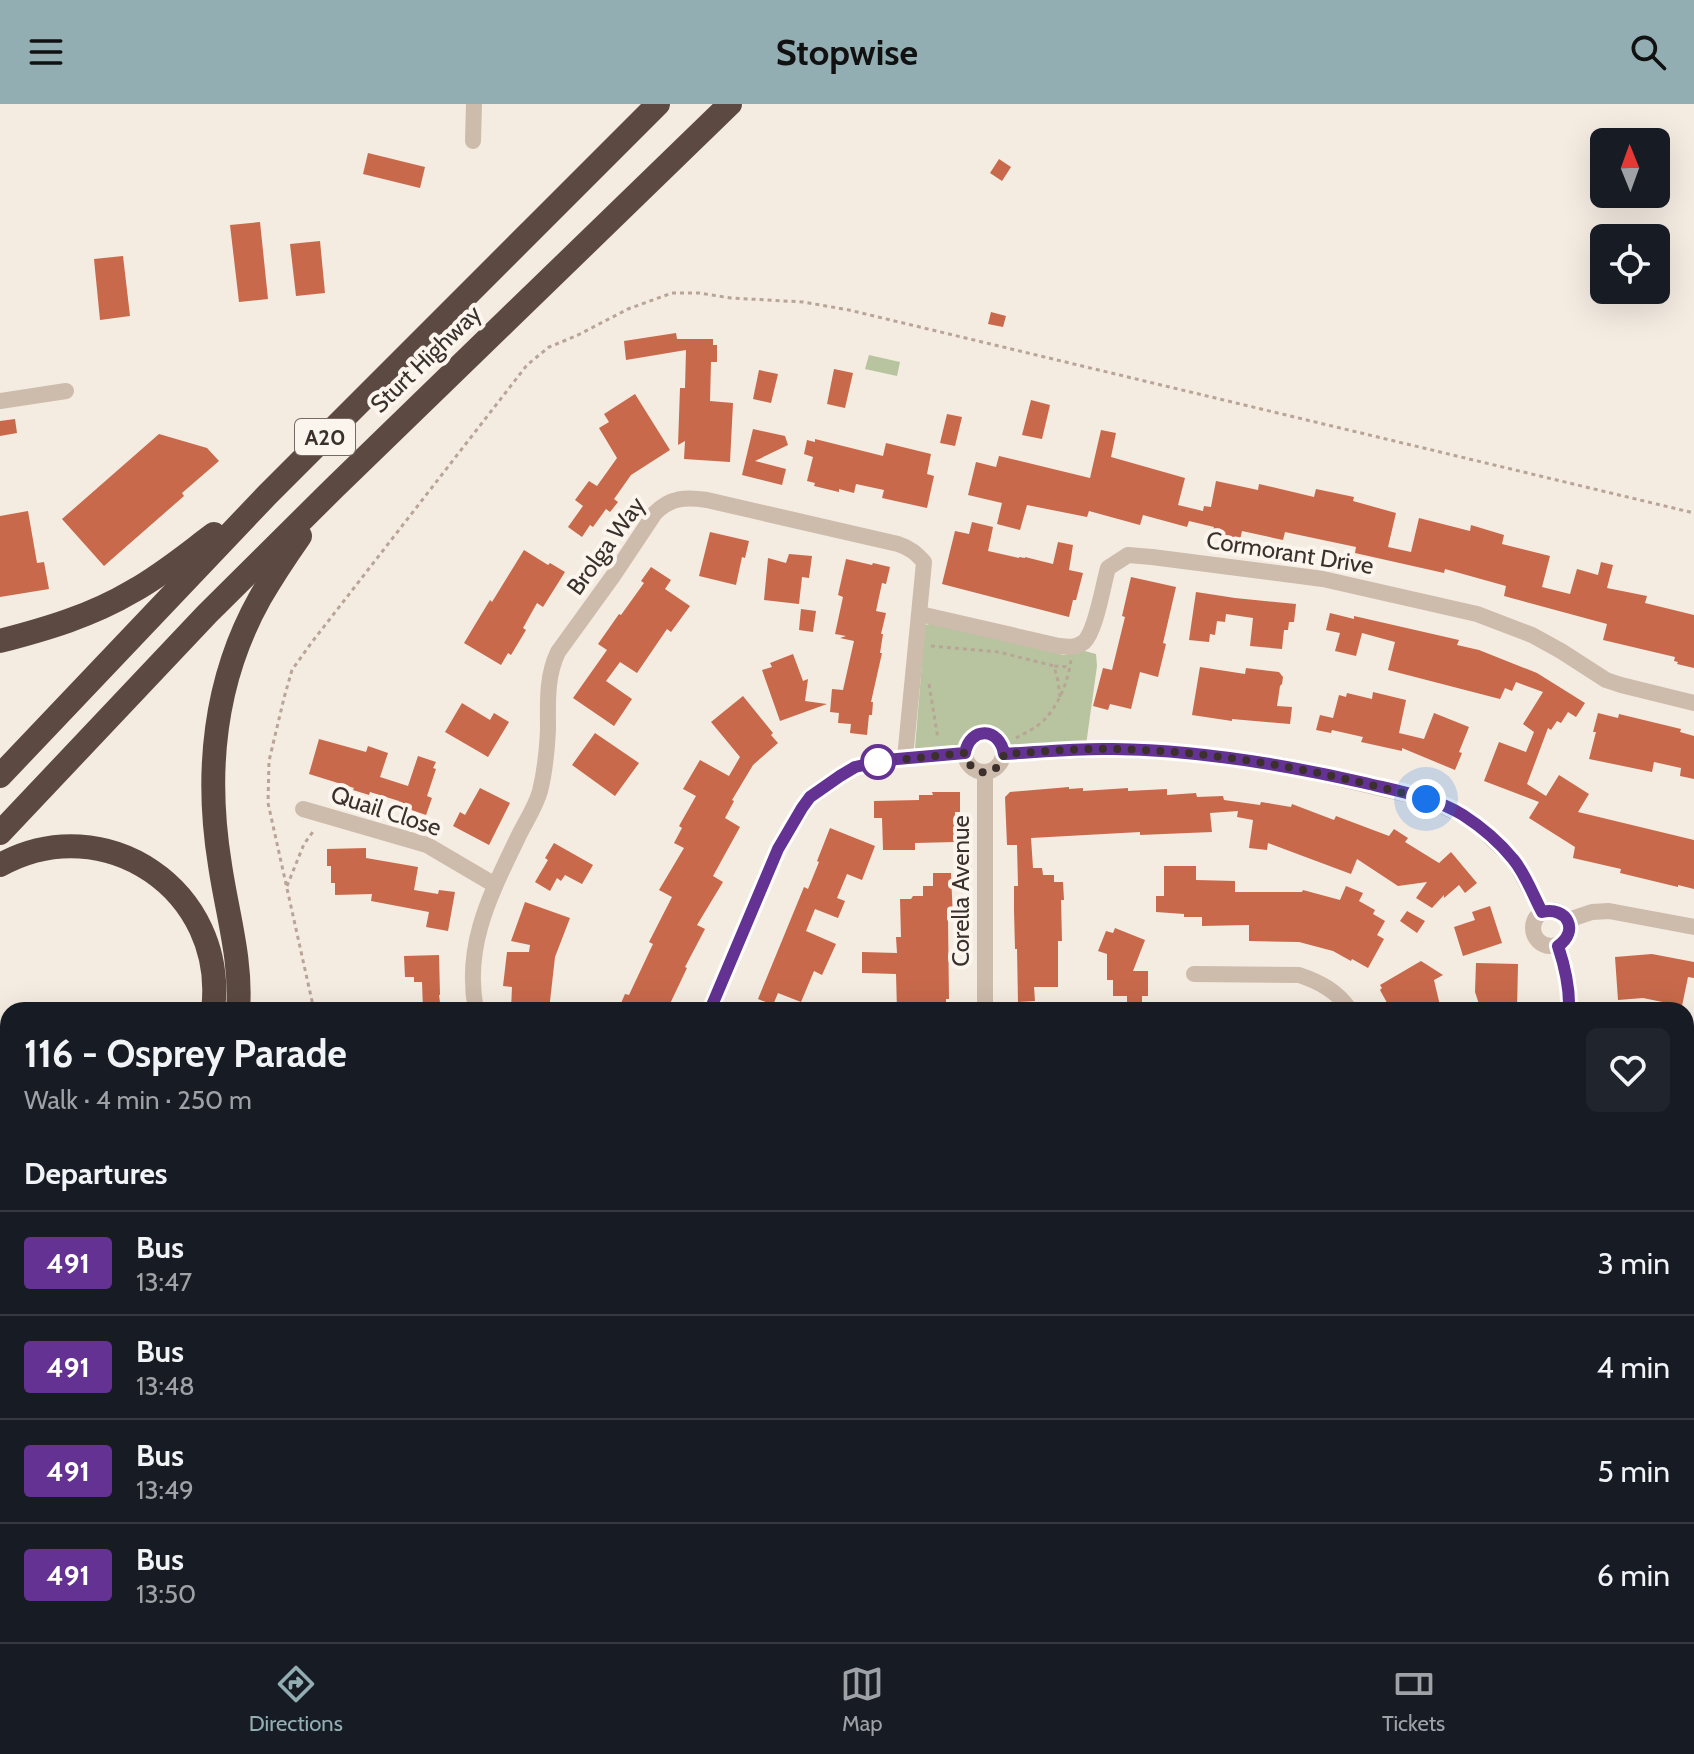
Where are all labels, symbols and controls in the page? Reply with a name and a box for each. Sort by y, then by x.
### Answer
icon: menu [24,30,68,74]
text: Stopwise [776,30,918,74]
icon: search [1626,30,1670,74]
north arrow [1590,128,1670,208]
map controls [1590,128,1670,304]
button: locate [1590,224,1670,304]
street label: Sturt Highway [364,299,487,419]
road number: A20 [295,419,355,455]
street label: Brolga Way [560,491,651,600]
street label: Cormorant Drive [1204,525,1376,580]
unlabelled marker [861,745,895,779]
street label: Quail Close [327,779,445,842]
your location [1406,779,1446,819]
street label: Corella Avenue [946,815,975,967]
button: heart [1586,1028,1670,1112]
text: 116 - Osprey Parade [24,1030,347,1077]
text: Walk · 4 min · 250 m [24,1084,252,1116]
text: Departures [24,1155,168,1192]
text: Bus [136,1229,184,1266]
text: 3 min [1598,1245,1670,1282]
text: 491 [46,1246,90,1280]
text: 13:47 [136,1266,192,1298]
text: Bus [136,1333,184,1370]
text: 4 min [1596,1349,1670,1386]
text: 491 [46,1350,90,1384]
text: 13:48 [136,1370,195,1402]
text: Bus [136,1437,184,1474]
text: 5 min [1598,1453,1670,1490]
text: 491 [46,1454,90,1488]
text: 13:49 [136,1474,194,1506]
text: Bus [136,1541,184,1578]
text: 6 min [1597,1557,1670,1594]
text: 491 [46,1558,90,1592]
text: 13:50 [136,1578,196,1610]
tab: Directions [249,1662,343,1737]
tab: Map [840,1662,884,1737]
tab: Tickets [1382,1662,1445,1737]

